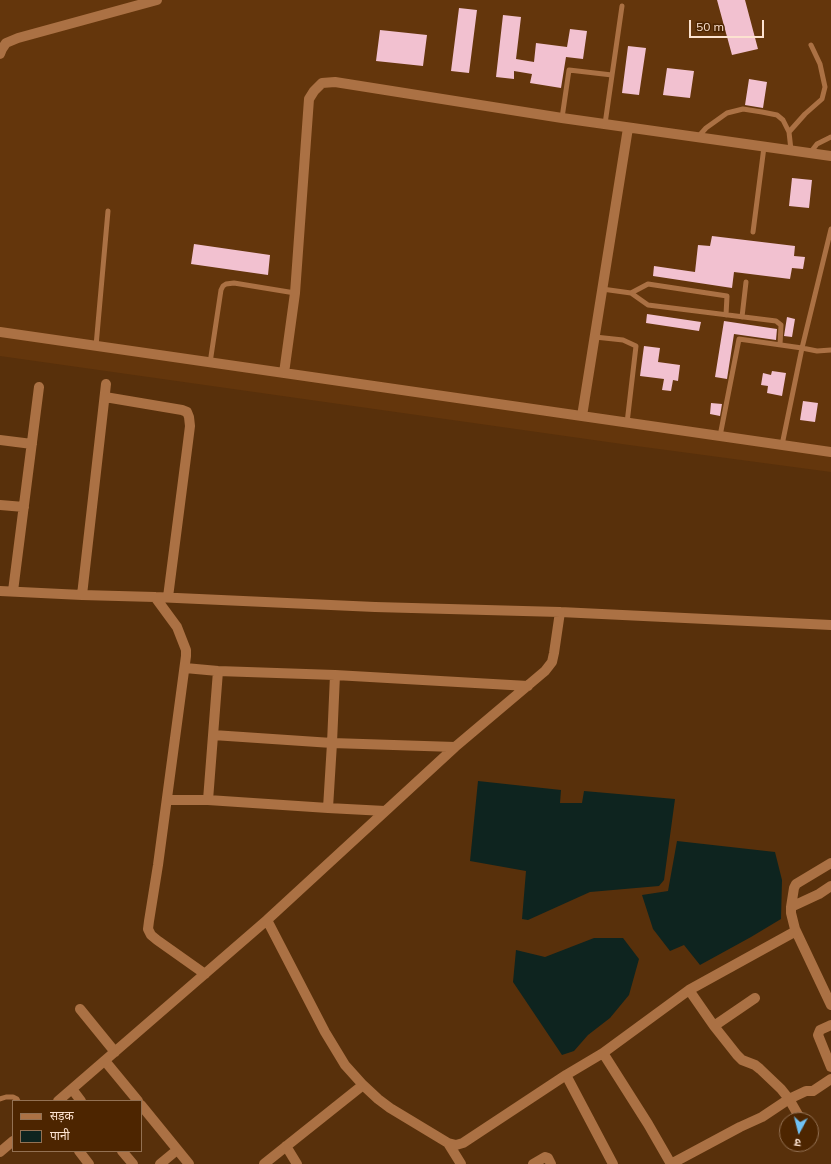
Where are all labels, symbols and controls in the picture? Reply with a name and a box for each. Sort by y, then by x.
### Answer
scale bar [691,12,766,38]
text: 50 m [696,19,724,34]
legend [12,1100,142,1152]
text: सड़क [50,1108,74,1123]
north arrow [779,1112,819,1152]
text: पानी [50,1128,70,1143]
text: उ [794,1136,802,1150]

